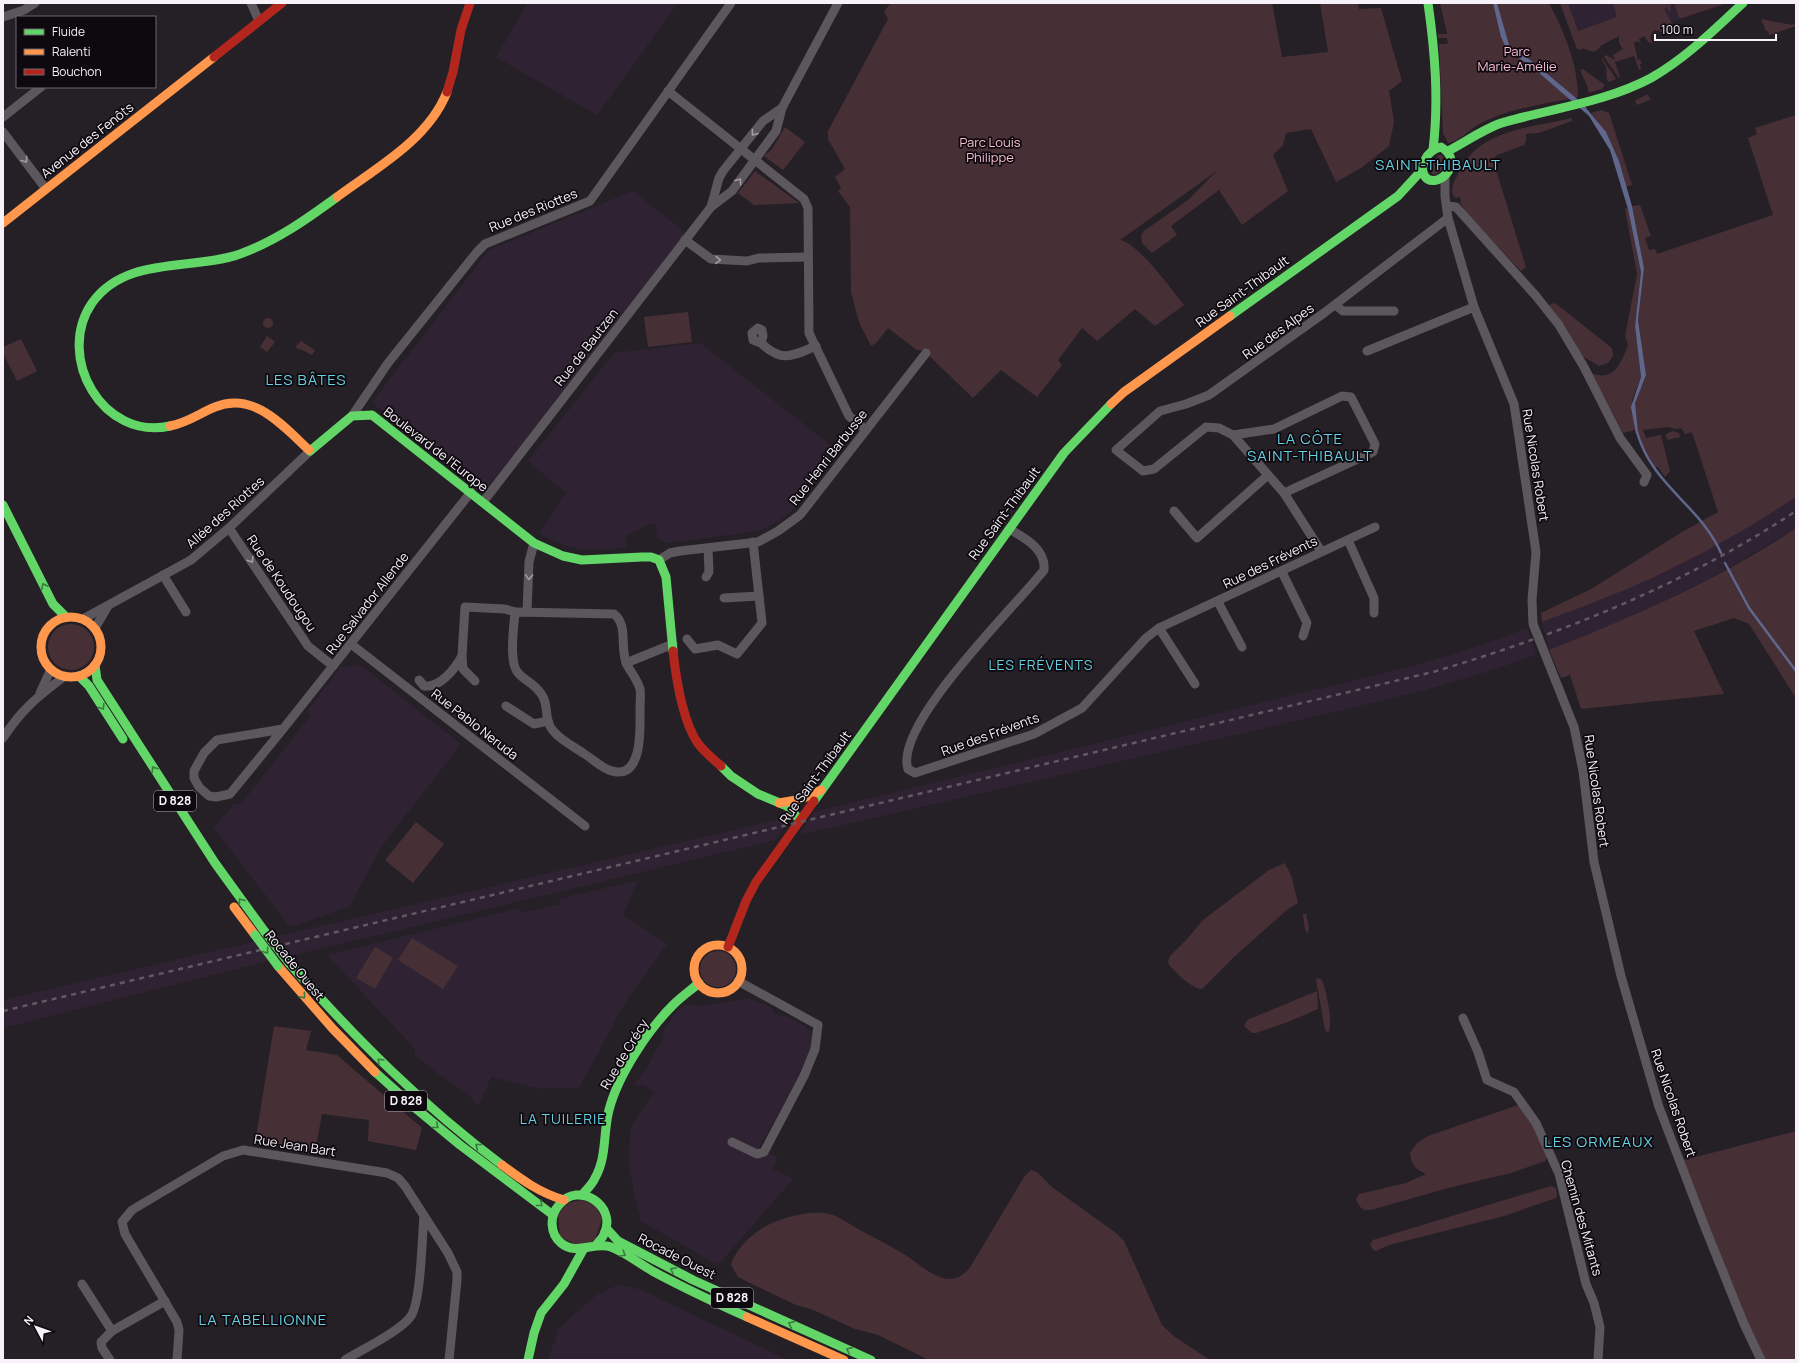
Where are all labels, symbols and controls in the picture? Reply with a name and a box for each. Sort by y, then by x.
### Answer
legend [16,16,156,88]
scale bar [1655,16,1776,42]
text: 100 m [1661,21,1693,38]
text: Fluide [52,23,85,40]
park label: Parc Marie-Amélie [1477,42,1557,75]
text: Ralenti [52,43,91,60]
text: Bouchon [52,63,102,80]
street label: Avenue des Fenôts [37,98,137,182]
one-way arrow [751,129,758,136]
park label: Parc Louis Philippe [959,133,1021,166]
district label: SAINT-THIBAULT [1375,154,1501,175]
one-way arrow [20,156,27,163]
one-way arrow [734,179,741,186]
street label: Rue des Riottes [486,184,580,236]
street label: Rue Saint-Thibault [1192,251,1292,331]
one-way arrow [715,255,721,264]
street label: Rue des Alpes [1239,299,1318,363]
street label: Rue de Bautzen [550,305,622,389]
district label: LES BÂTES [265,369,347,390]
street label: Boulevard de l'Europe [380,402,492,496]
street label: Rue Henri Barbusse [785,405,871,509]
street label: Rue Nicolas Robert [1518,408,1554,522]
district label: LA CÔTE SAINT-THIBAULT [1247,428,1373,466]
street label: Rue Saint-Thibault [964,463,1044,563]
street label: Allée des Riottes [182,472,268,552]
street label: Rue de Koudougou [243,531,321,635]
street label: Rue des Frévents [1220,531,1320,593]
street label: Rue Salvador Allende [321,548,413,658]
one-way arrow [246,556,254,563]
one-way arrow [524,574,533,580]
one-way arrow [41,582,49,590]
district label: LES FRÉVENTS [988,655,1094,674]
street label: Rue Pablo Neruda [428,684,522,764]
one-way arrow [98,703,105,710]
street label: Rue des Frévents [939,708,1042,760]
street label: Rue Saint-Thibault [775,727,855,827]
street label: Rue Nicolas Robert [1580,734,1614,848]
one-way arrow [151,766,159,773]
road number: D 828 [154,791,196,811]
one-way arrow [238,898,246,905]
street label: Rocade Ouest [261,926,329,1004]
one-way arrow [262,947,269,954]
one-way arrow [299,991,306,999]
street label: Rue de Crécy [596,1015,652,1093]
street label: Rue Nicolas Robert [1647,1046,1701,1160]
one-way arrow [377,1058,385,1066]
road number: D 828 [385,1091,427,1111]
district label: LA TUILERIE [520,1109,606,1128]
one-way arrow [432,1121,439,1128]
street label: Rue Jean Bart [253,1130,337,1160]
district label: LES ORMEAUX [1544,1131,1654,1152]
one-way arrow [475,1144,482,1151]
street label: Chemin des Mitants [1557,1158,1607,1278]
one-way arrow [536,1199,543,1206]
street label: Rocade Ouest [635,1229,719,1283]
one-way arrow [618,1249,626,1256]
one-way arrow [670,1267,678,1275]
road number: D 828 [711,1288,753,1308]
north arrow [16,1307,56,1347]
district label: LA TABELLIONNE [199,1309,327,1330]
text: N [20,1312,36,1328]
one-way arrow [788,1321,795,1329]
one-way arrow [846,1347,854,1355]

